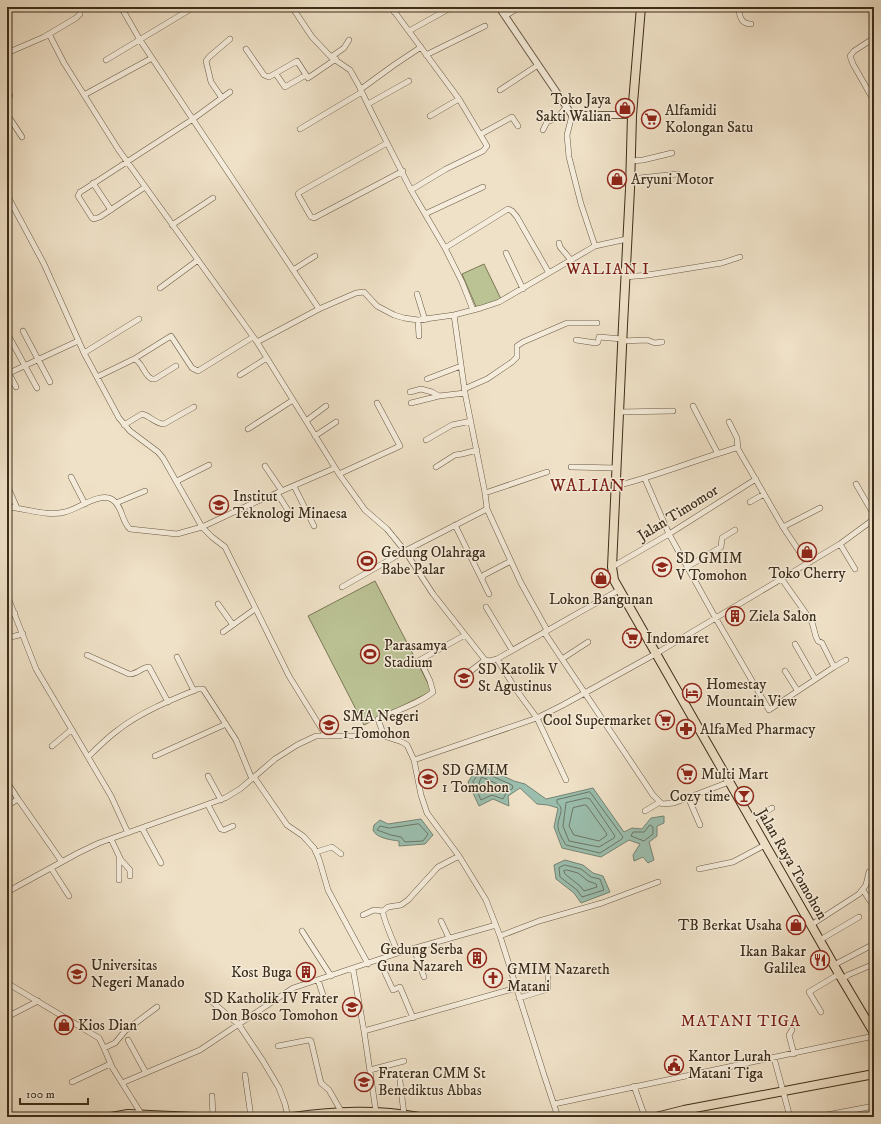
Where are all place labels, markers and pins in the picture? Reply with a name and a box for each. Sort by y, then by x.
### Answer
place label: Toko Jaya Sakti Walian [536,90,612,126]
shop icon: Toko Jaya Sakti Walian [614,97,636,119]
place label: Alfamidi Kolongan Satu [665,101,753,137]
supermarket icon: Alfamidi Kolongan Satu [640,108,662,130]
shop icon: Aryuni Motor [606,168,628,190]
place label: Aryuni Motor [631,170,714,189]
place label: Institut Teknologi Minaesa [233,487,348,523]
school or university icon: Institut Teknologi Minaesa [208,494,230,516]
shop icon: Toko Cherry [796,541,818,563]
place label: Gedung Olahraga Babe Palar [381,543,486,579]
place label: SD GMIM V Tomohon [675,549,747,585]
sports icon: Gedung Olahraga Babe Palar [356,550,378,572]
school or university icon: SD GMIM V Tomohon [651,556,673,578]
place label: Toko Cherry [768,564,846,583]
shop icon: Lokon Bangunan [590,567,612,589]
place label: Lokon Bangunan [549,590,653,609]
building icon: Ziela Salon [724,605,746,627]
place label: Ziela Salon [749,607,817,626]
supermarket icon: Indomaret [621,627,643,649]
place label: Indomaret [646,629,709,648]
place label: Parasamya Stadium [384,636,448,672]
sports icon: Parasamya Stadium [359,643,381,665]
place label: SD Katolik V St Agustinus [478,660,558,696]
school or university icon: SD Katolik V St Agustinus [453,667,475,689]
place label: Homestay Mountain View [706,675,797,711]
hotel icon: Homestay Mountain View [681,682,703,704]
place label: SMA Negeri 1 Tomohon [343,707,419,743]
supermarket icon: Cool Supermarket [654,709,676,731]
place label: Cool Supermarket [543,711,651,730]
school or university icon: SMA Negeri 1 Tomohon [318,714,340,736]
pharmacy icon: AlfaMed Pharmacy [675,718,697,740]
place label: AlfaMed Pharmacy [700,720,816,739]
place label: SD GMIM 1 Tomohon [442,761,509,797]
supermarket icon: Multi Mart [676,763,698,785]
place label: Multi Mart [701,765,769,784]
school or university icon: SD GMIM 1 Tomohon [417,768,439,790]
bar icon: Cozy time [733,785,755,807]
place label: Cozy time [670,787,730,806]
shop icon: TB Berkat Usaha [785,914,807,936]
place label: TB Berkat Usaha [678,916,783,935]
place label: Gedung Serba Guna Nazareh [377,940,464,976]
place label: Ikan Bakar Galilea [740,942,807,978]
building icon: Gedung Serba Guna Nazareh [466,947,488,969]
restaurant icon: Ikan Bakar Galilea [809,949,831,971]
place label: Universitas Negeri Manado [91,956,185,992]
place label: GMIM Nazareth Matani [507,960,610,996]
building icon: Kost Buga [295,961,317,983]
school or university icon: Universitas Negeri Manado [66,963,88,985]
place label: Kost Buga [231,963,293,982]
church icon: GMIM Nazareth Matani [482,967,504,989]
place label: SD Katholik IV Frater Don Bosco Tomohon [204,989,338,1025]
school or university icon: SD Katholik IV Frater Don Bosco Tomohon [341,996,363,1018]
shop icon: Kios Dian [53,1014,75,1036]
place label: Kios Dian [78,1016,137,1035]
place label: Kantor Lurah Matani Tiga [688,1047,772,1083]
public building icon: Kantor Lurah Matani Tiga [663,1054,685,1076]
place label: Frateran CMM St Benediktus Abbas [378,1064,486,1100]
school or university icon: Frateran CMM St Benediktus Abbas [353,1071,375,1093]

